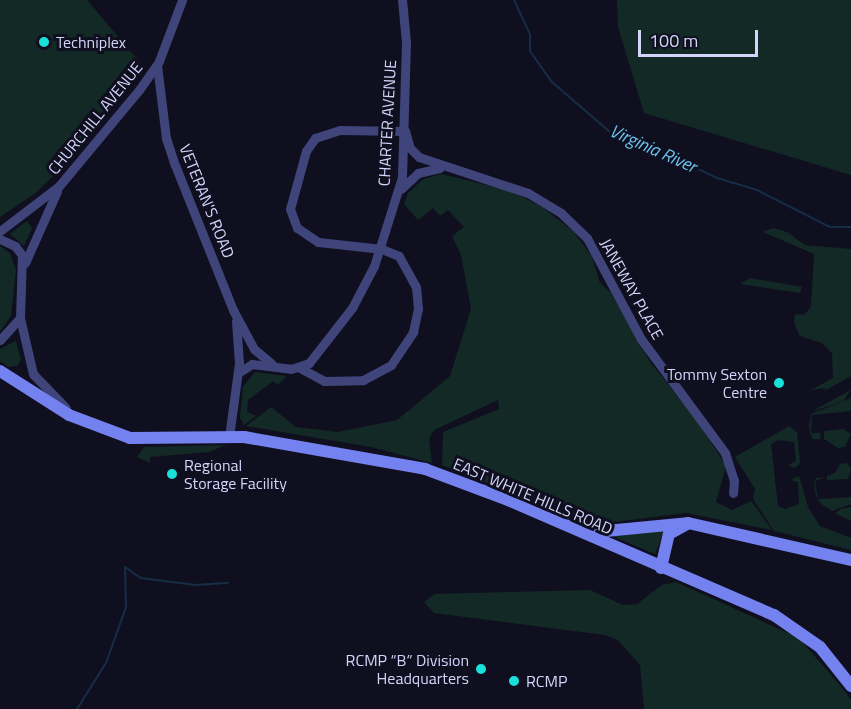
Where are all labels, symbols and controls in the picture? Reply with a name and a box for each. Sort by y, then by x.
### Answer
scale bar [641,18,761,56]
text: 100 m [649,27,698,54]
place label: Techniplex [56,32,126,52]
marker: Techniplex [37,35,51,49]
street label: CHURCHILL AVENUE [44,58,146,178]
street label: CHARTER AVENUE [374,59,400,187]
water label: Virginia River [606,120,700,178]
street label: VETERAN'S ROAD [175,141,239,261]
street label: JANEWAY PLACE [596,235,668,343]
place label: Tommy Sexton Centre [667,364,767,402]
marker: Tommy Sexton Centre [772,376,786,390]
street label: EAST WHITE HILLS ROAD [451,454,615,538]
place label: Regional Storage Facility [184,455,287,493]
marker: Regional Storage Facility [165,467,179,481]
place label: RCMP “B” Division Headquarters [346,650,469,688]
marker: RCMP “B” Division Headquarters [474,662,488,676]
place label: RCMP [526,671,567,691]
marker: RCMP [507,674,521,688]

